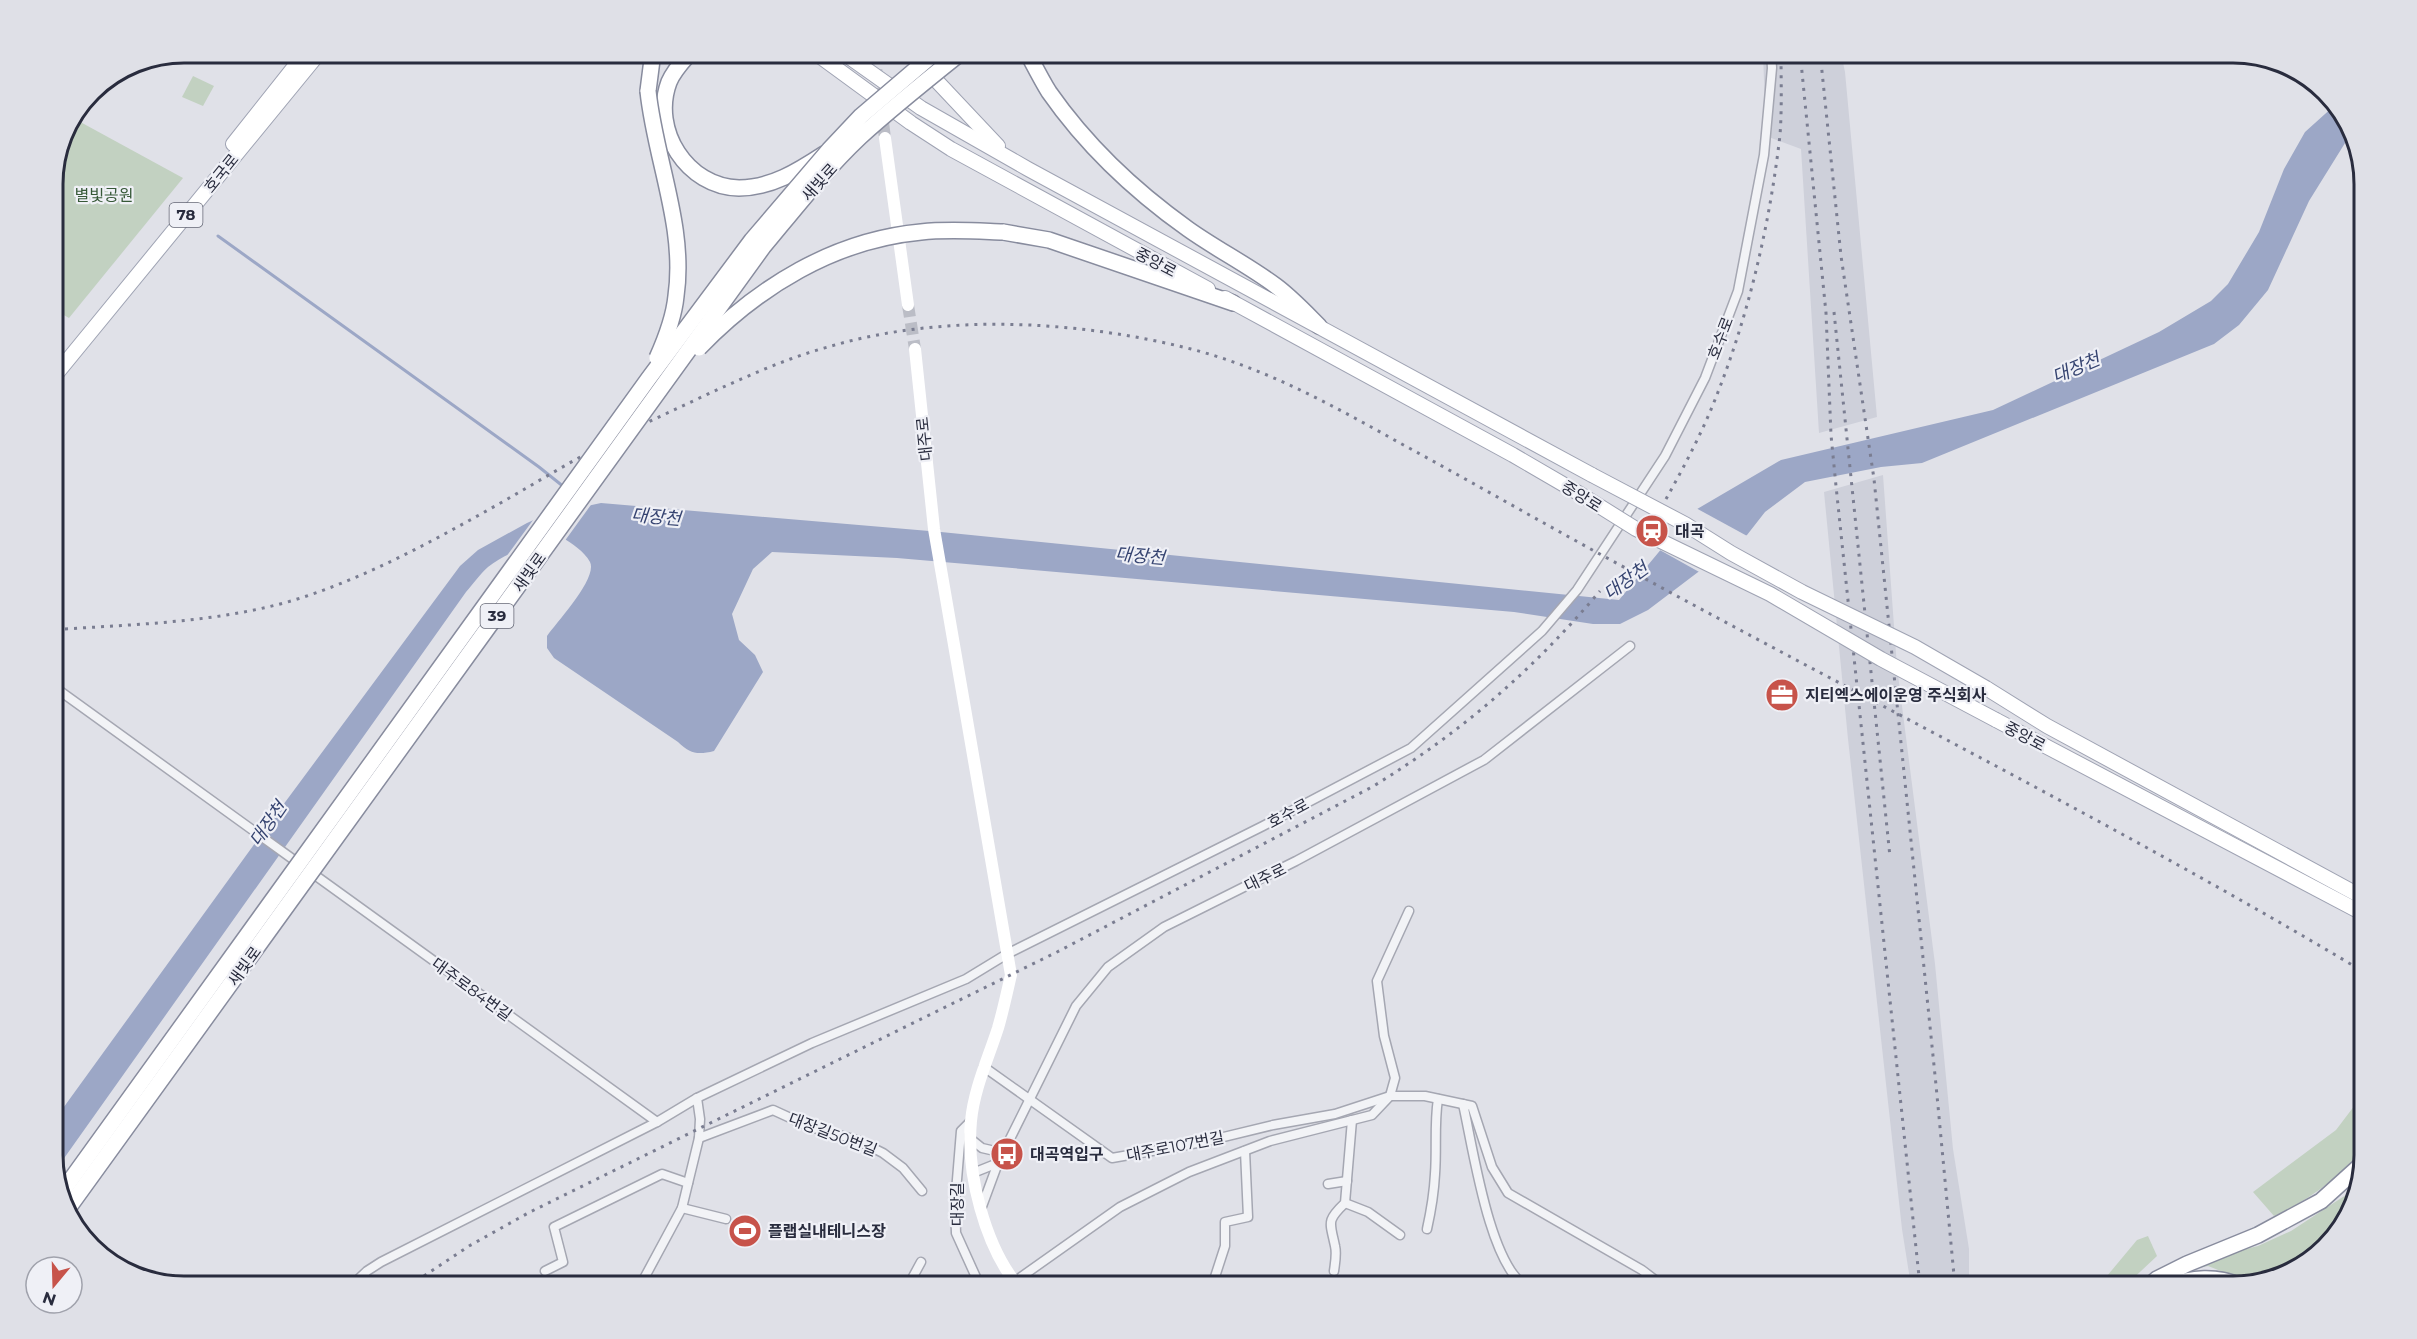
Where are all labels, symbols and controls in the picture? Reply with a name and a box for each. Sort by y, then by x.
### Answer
street label: 호국로 [200,150,243,196]
street label: 새빛로 [798,159,841,205]
park label: 별빛공원 [75,186,133,205]
road number: 78 [170,203,202,227]
street label: 중앙로 [1132,244,1180,281]
street label: 호수로 [1704,314,1737,362]
water label: 대장천 [2049,347,2105,388]
street label: 대주로 [913,416,936,462]
street label: 중앙로 [1558,477,1606,516]
water label: 대장천 [630,504,684,530]
station icon: 대곡 [1634,513,1670,549]
place label: 대곡 [1675,522,1705,541]
water label: 대장천 [1114,543,1168,569]
street label: 새빛로 [509,549,550,596]
water label: 대장천 [1599,556,1655,605]
road number: 39 [480,604,514,628]
office icon: 지티엑스에이운영 주식회사 [1764,677,1800,713]
place label: 지티엑스에이운영 주식회사 [1805,686,1986,705]
street label: 중앙로 [2001,718,2049,755]
water label: 대장천 [245,795,293,851]
street label: 호수로 [1264,795,1312,832]
street label: 대주로 [1241,859,1289,896]
street label: 새빛로 [224,943,265,990]
street label: 대주로84번길 [428,954,515,1025]
street label: 대장길50번길 [786,1109,880,1160]
street label: 대주로107번길 [1125,1128,1226,1165]
bus stop icon: 대곡역입구 [989,1136,1025,1172]
place label: 대곡역입구 [1030,1145,1104,1164]
street label: 대장길 [948,1182,967,1226]
sports icon: 플랩실내테니스장 [727,1213,763,1249]
place label: 플랩실내테니스장 [768,1222,886,1241]
north arrow [24,1255,84,1315]
text: N [40,1288,58,1310]

